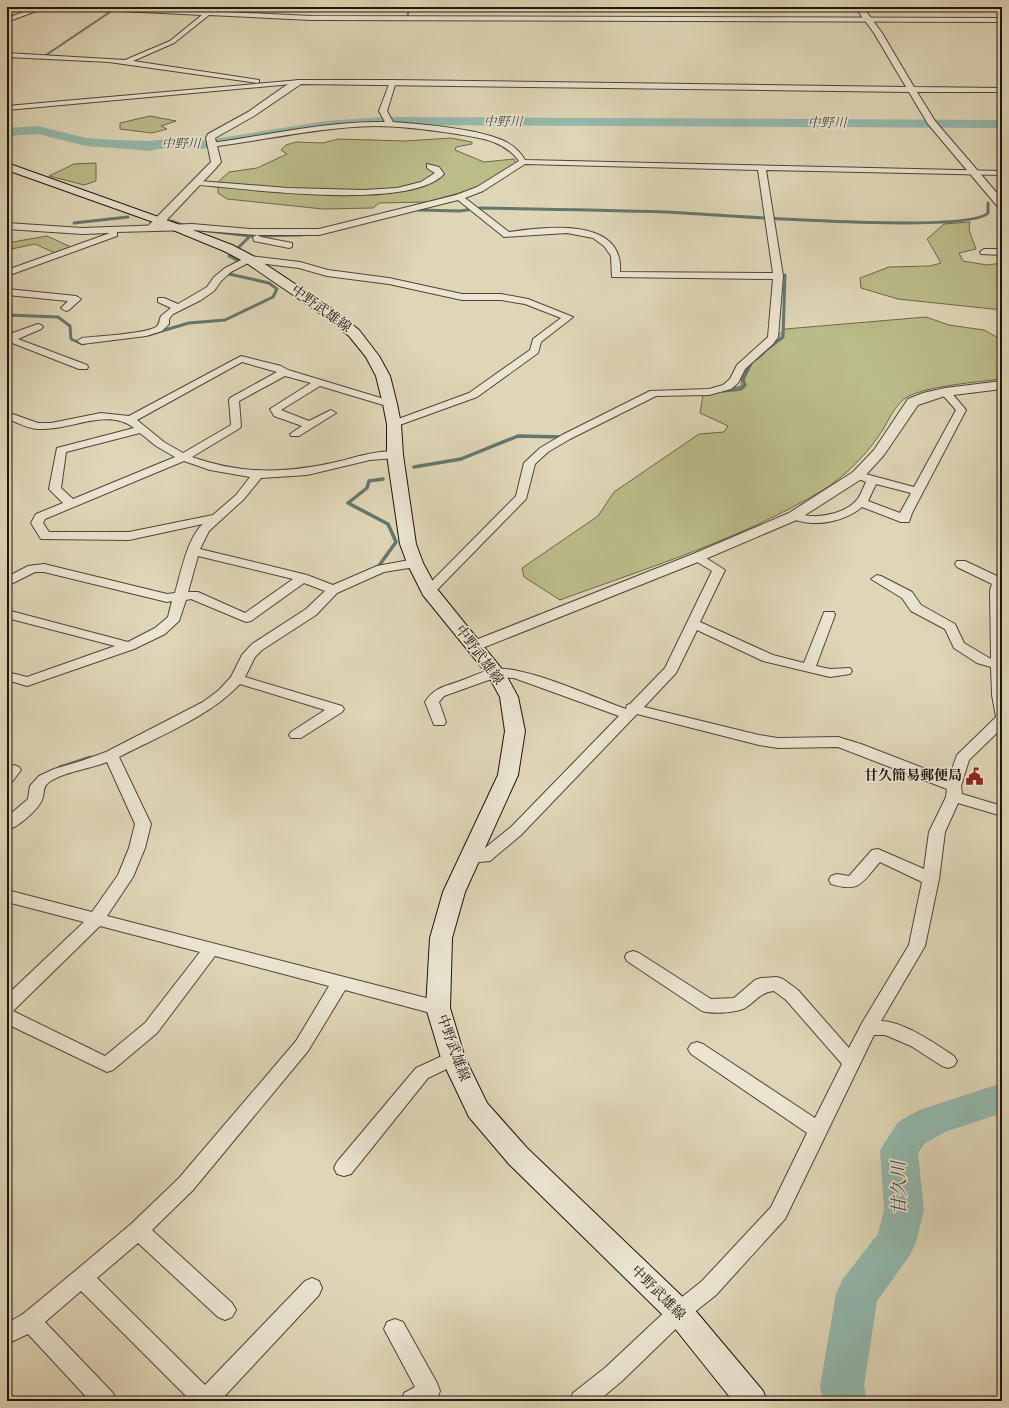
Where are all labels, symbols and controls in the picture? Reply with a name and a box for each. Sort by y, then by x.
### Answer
water label: 中野川 [483,115,524,129]
water label: 中野川 [807,116,848,130]
water label: 中野川 [161,137,202,151]
street label: 中野武雄線 [289,282,354,335]
street label: 中野武雄線 [452,622,506,687]
public building icon: 甘久簡易郵便局 [965,766,985,786]
place label: 甘久簡易郵便局 [864,768,962,783]
street label: 中野武雄線 [434,1012,472,1083]
water label: 甘久川 [888,1159,909,1215]
street label: 中野武雄線 [628,1263,688,1323]

